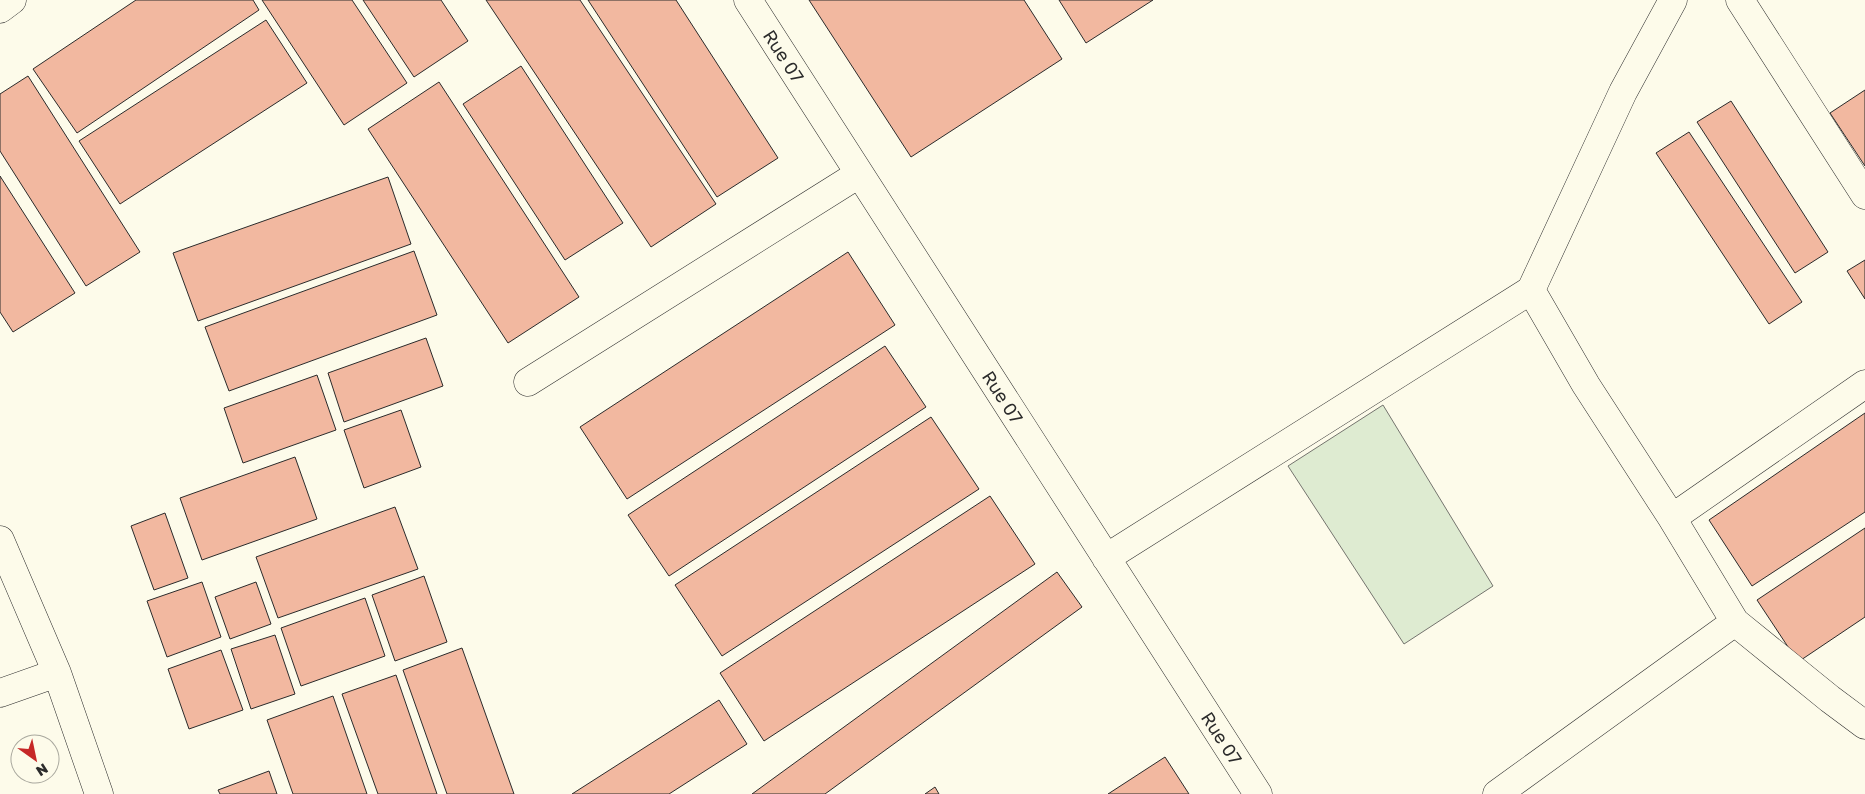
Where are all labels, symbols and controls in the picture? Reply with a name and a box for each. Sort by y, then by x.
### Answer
street label: Rue 07 [759,26,809,86]
street label: Rue 07 [978,367,1028,427]
street label: Rue 07 [1197,708,1247,768]
north arrow [10,734,60,784]
text: N [33,760,51,780]

